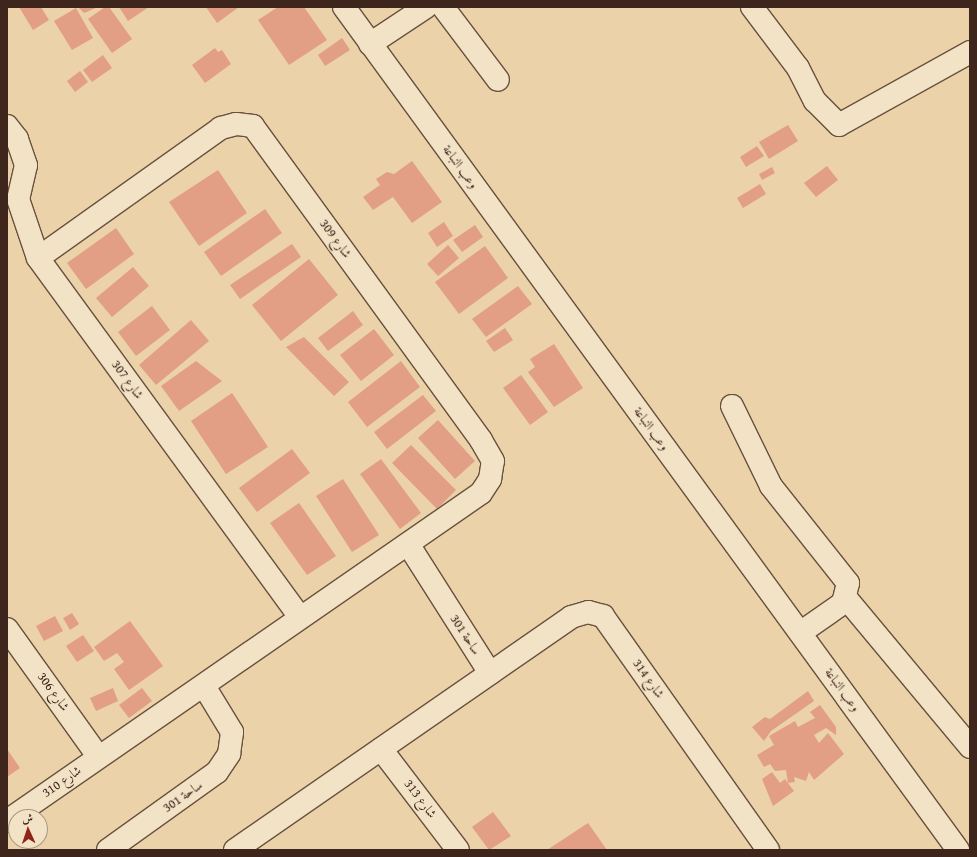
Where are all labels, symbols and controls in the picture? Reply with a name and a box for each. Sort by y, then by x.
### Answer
street label: وعب النباعة [439,142,481,192]
street label: شارع 309 [316,217,354,261]
street label: شارع 307 [108,358,146,402]
street label: وعب النباعة [630,404,672,454]
street label: ساحة 301 [446,612,484,658]
street label: شارع 314 [629,656,667,702]
street label: وعب النباعة [821,665,863,715]
street label: شارع 306 [34,670,72,714]
street label: شارع 310 [39,763,85,801]
street label: شارع 313 [400,777,440,821]
street label: ساحة 301 [160,778,206,816]
north arrow [8,809,48,849]
text: ش [22,810,33,826]

